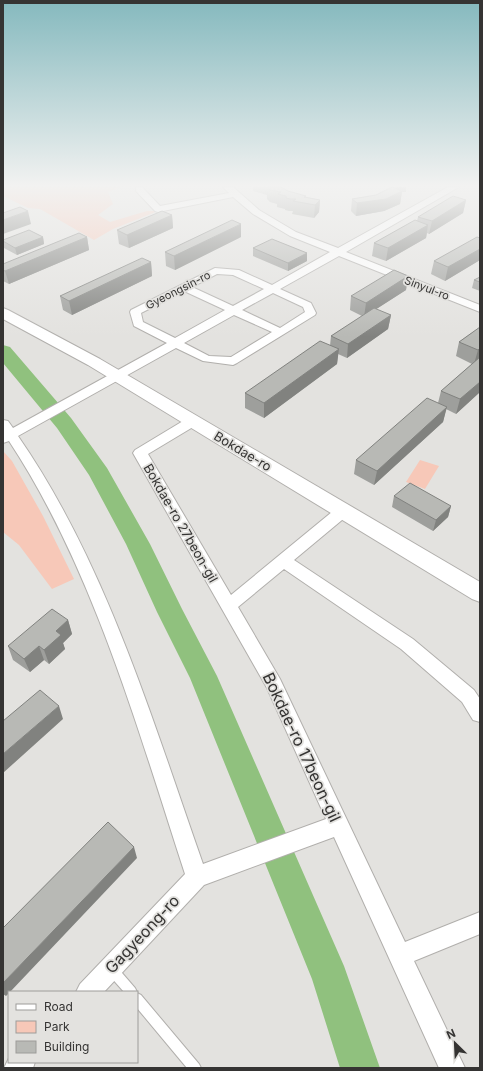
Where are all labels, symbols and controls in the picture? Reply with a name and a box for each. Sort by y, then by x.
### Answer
street label: Gyeongsin-ro [143,267,213,312]
street label: Sinyul-ro [403,273,452,303]
street label: Bokdae-ro [211,428,275,475]
street label: Bokdae-ro 27beon-gil [140,461,222,585]
street label: Bokdae-ro 17beon-gil [259,669,345,825]
street label: Gagyeong-ro [100,890,184,978]
legend [8,991,138,1063]
text: Road [44,999,73,1014]
text: Park [44,1019,70,1034]
north arrow [435,1023,475,1063]
text: N [444,1026,458,1042]
text: Building [44,1039,89,1054]

